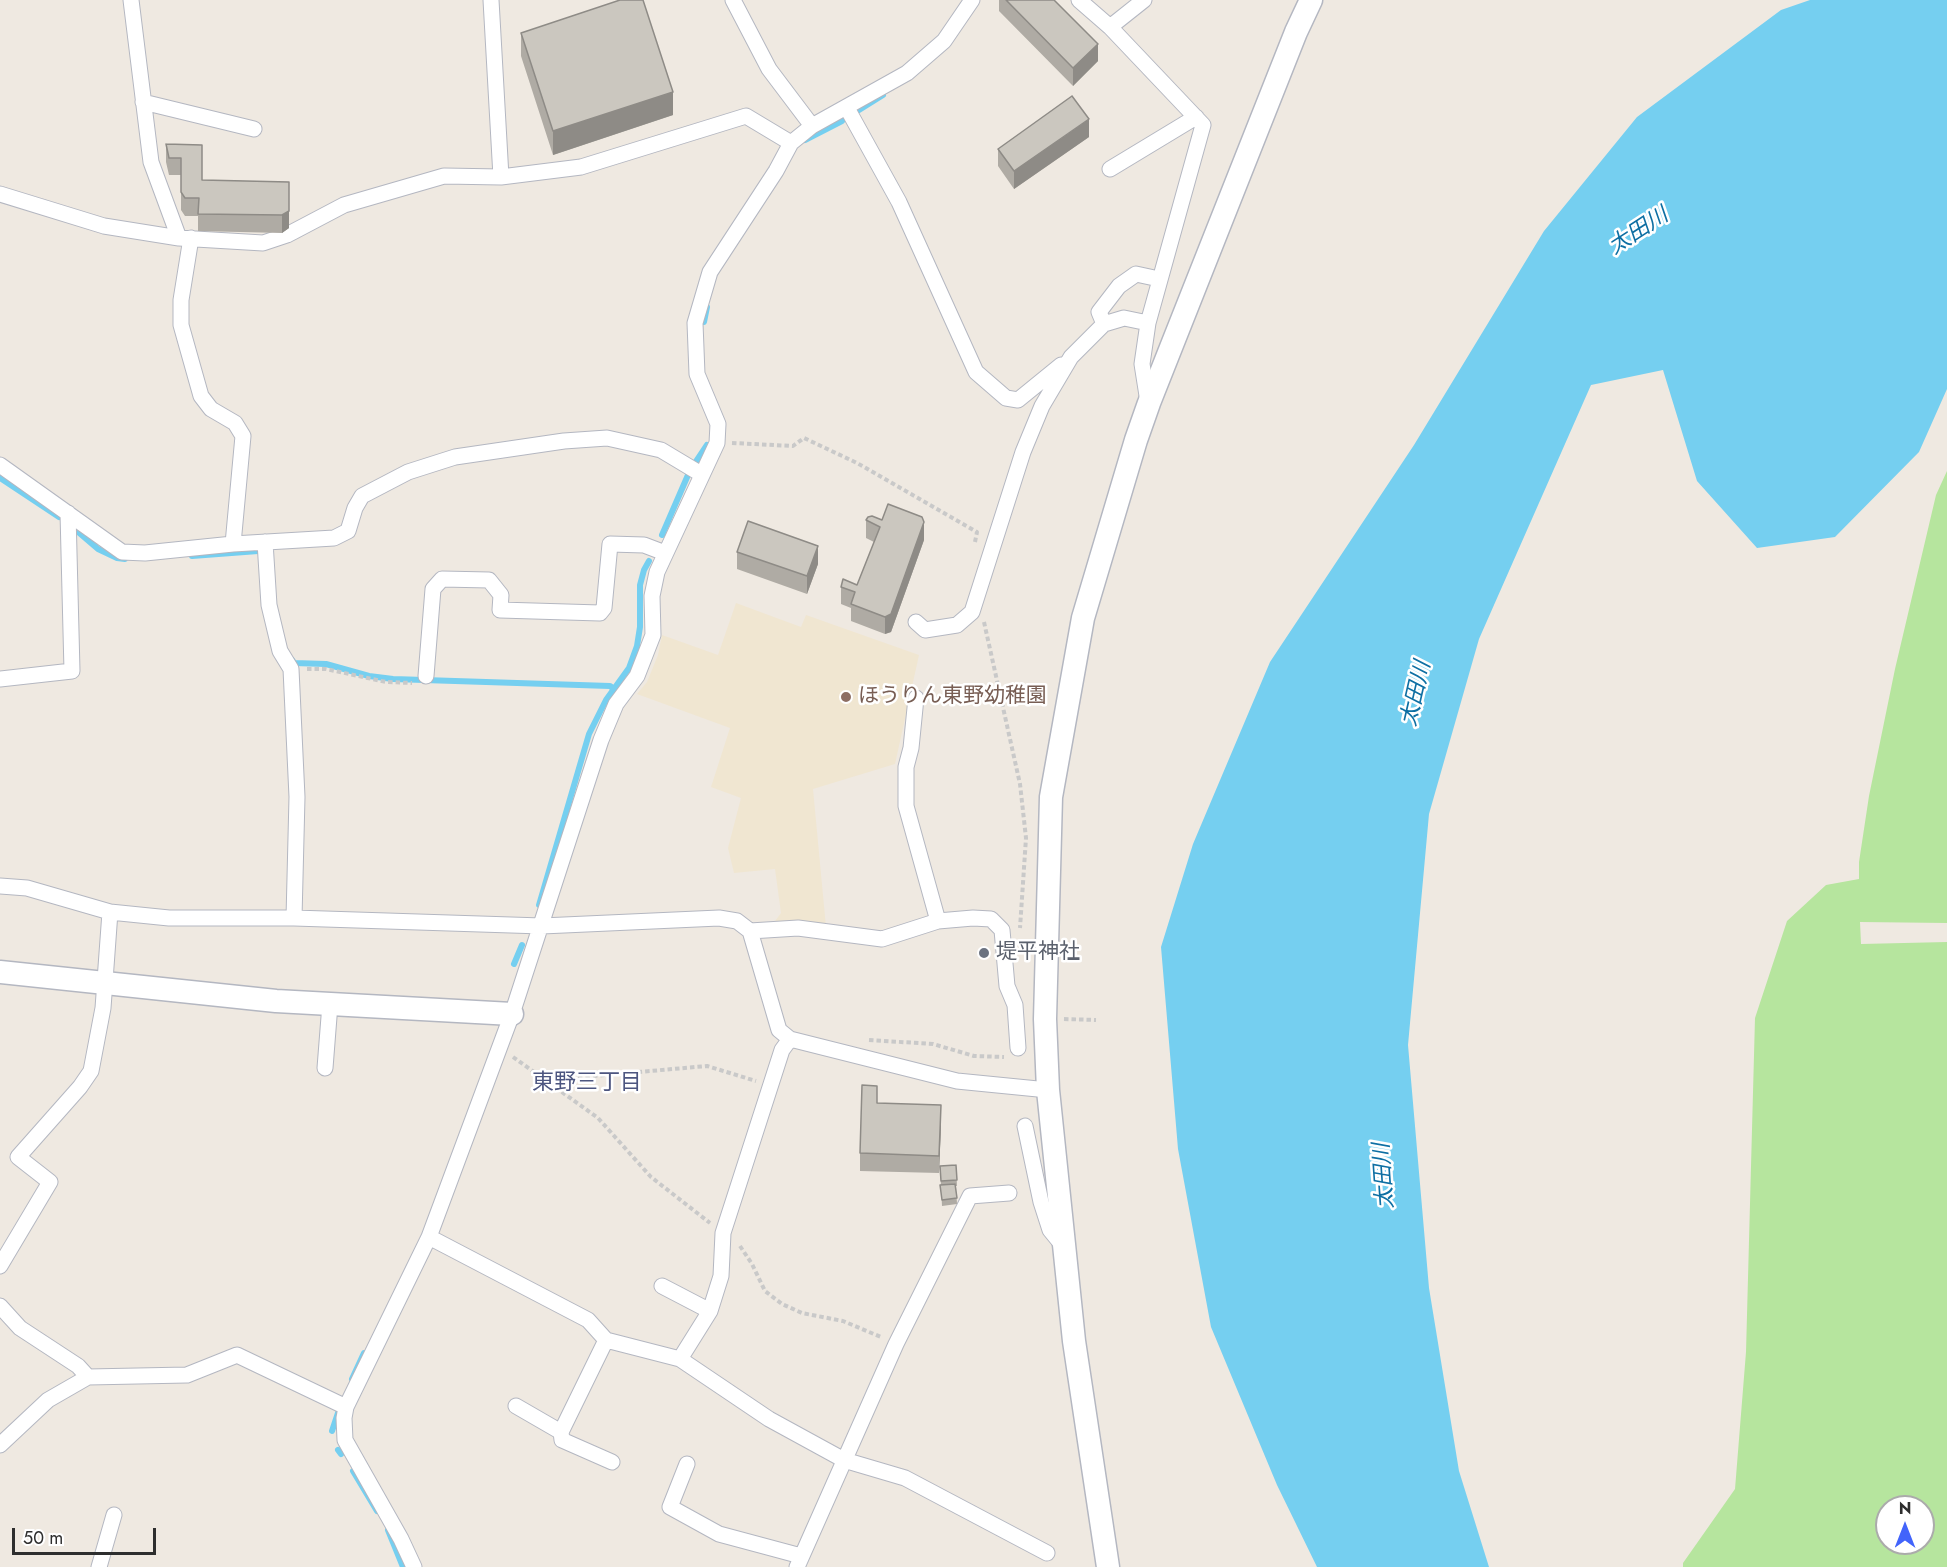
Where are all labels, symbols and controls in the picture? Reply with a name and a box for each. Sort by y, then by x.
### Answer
water label: 太田川 [1604,203,1674,261]
water label: 太田川 [1397,659,1437,729]
place label: ほうりん東野幼稚園 [858,684,1047,710]
marker: ほうりん東野幼稚園 [839,690,853,704]
place label: 堤平神社 [996,940,1080,966]
marker: 堤平神社 [977,946,991,960]
district label: 東野三丁目 [532,1071,642,1097]
water label: 太田川 [1370,1142,1400,1210]
north arrow [1875,1495,1935,1555]
text: N [1899,1497,1911,1520]
scale bar [15,1516,159,1554]
text: 50 m [23,1525,63,1551]

